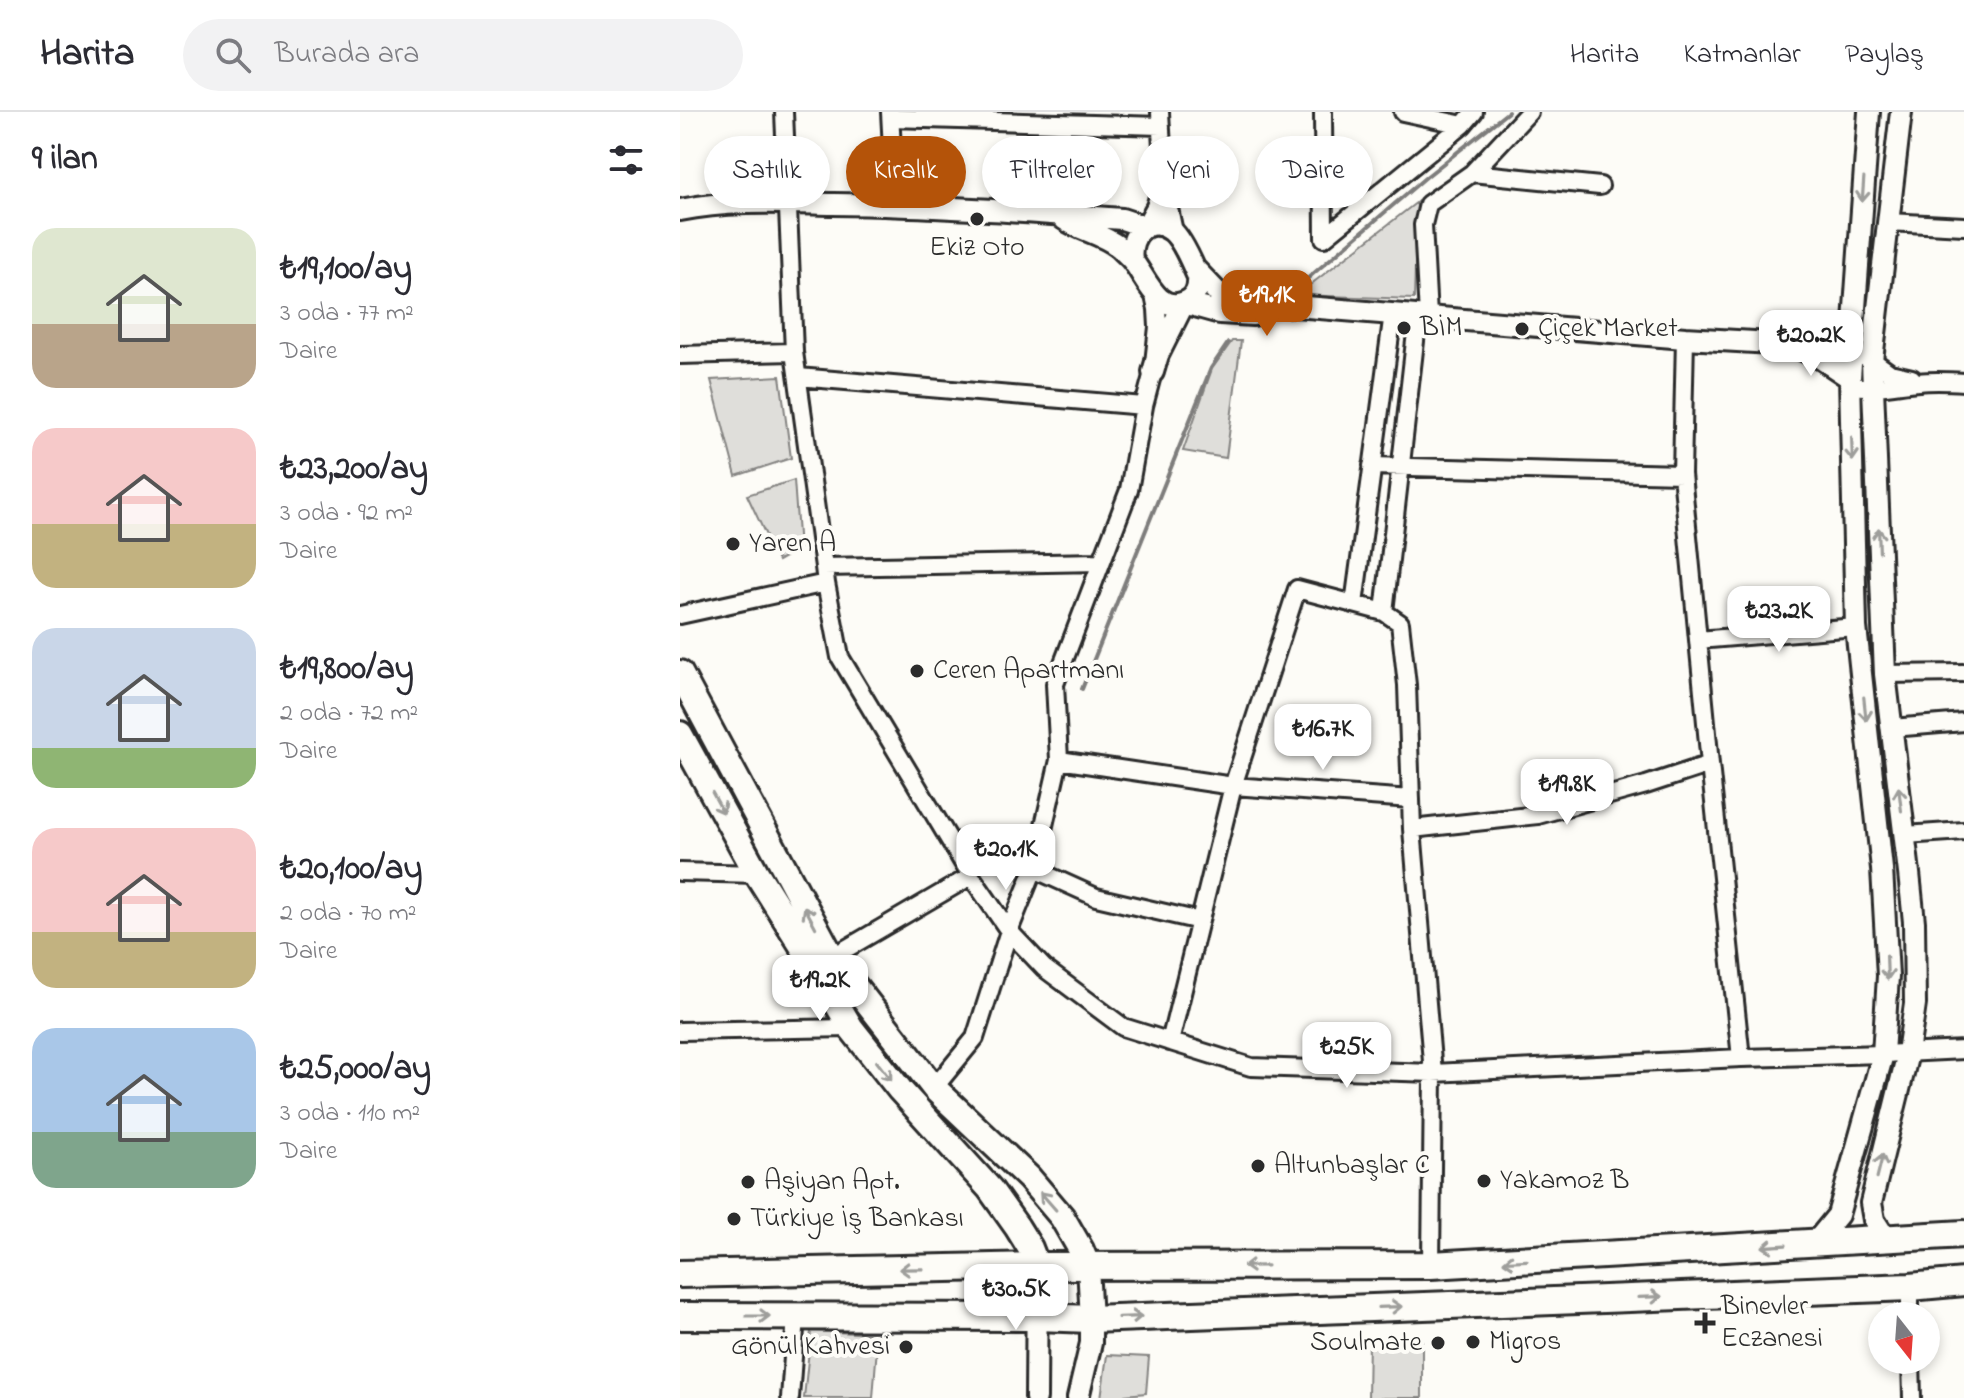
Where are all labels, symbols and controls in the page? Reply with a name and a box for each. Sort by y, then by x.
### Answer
search box [183,19,743,91]
text: Harita [40,27,135,83]
icon: search [211,33,255,77]
text: Burada ara [275,33,420,77]
text: Harita [1570,35,1639,76]
text: Katmanlar [1683,35,1801,76]
text: Paylaş [1845,35,1924,76]
text: 9 ilan [32,135,98,185]
chip: Satılık [704,136,830,208]
chip: Kiralık [846,136,966,208]
chip: Filtreler [982,136,1122,208]
chip: Yeni [1138,136,1239,208]
chip: Daire [1255,136,1373,208]
icon: filters [604,138,648,182]
one-way arrow [1855,176,1870,203]
marker: Ekiz Oto [968,210,986,228]
place label: Ekiz Oto [929,228,1025,269]
text: ₺19,100/ay [280,245,412,295]
icon: home [96,260,192,356]
pin: ₺19.1K [1202,270,1332,338]
text: ₺19.1K [1239,277,1295,315]
text: 3 oda · 77 m² [280,295,414,333]
place label: BİM [1419,308,1462,349]
place label: Çiçek Market [1538,309,1678,350]
pin: ₺20.2K [1746,310,1876,378]
text: ₺20.2K [1777,317,1845,355]
marker: BİM [1395,319,1413,337]
marker: Çiçek Market [1513,320,1531,338]
text: Daire [280,333,338,371]
one-way arrow [1844,435,1859,462]
text: ₺23,200/ay [280,445,428,495]
icon: home [96,460,192,556]
text: 3 oda · 92 m² [280,495,413,533]
place label: Yaren A [749,524,836,565]
one-way arrow [1872,527,1887,554]
text: Daire [280,533,338,571]
marker: Yaren A [724,535,742,553]
pin: ₺23.2K [1714,586,1844,654]
text: ₺23.2K [1745,593,1813,631]
text: ₺19,800/ay [280,645,414,695]
place label: Ceren Apartmanı [933,651,1124,692]
icon: home [96,660,192,756]
marker: Ceren Apartmanı [908,662,926,680]
text: 2 oda · 72 m² [280,695,418,733]
one-way arrow [1858,695,1873,722]
pin: ₺16.7K [1258,704,1388,772]
text: ₺16.7K [1292,711,1354,749]
text: Daire [280,733,338,771]
pin: ₺19.8K [1502,759,1632,827]
text: ₺19.8K [1539,766,1595,804]
one-way arrow [1893,786,1908,813]
one-way arrow [710,790,726,814]
pin: ₺20.1K [941,824,1071,892]
text: ₺20.1K [974,831,1038,869]
text: ₺20,100/ay [280,845,422,895]
icon: home [96,860,192,956]
text: 2 oda · 70 m² [280,895,416,933]
one-way arrow [802,906,818,929]
text: Daire [280,933,338,971]
one-way arrow [1880,954,1895,981]
pin: ₺19.2K [755,955,885,1023]
text: ₺19.2K [790,962,850,1000]
pin: ₺25K [1300,1022,1394,1090]
text: ₺25K [1320,1029,1374,1067]
text: ₺25,000/ay [280,1045,431,1095]
icon: home [96,1060,192,1156]
one-way arrow [875,1060,893,1081]
text: 3 oda · 110 m² [280,1095,420,1133]
text: Daire [280,1133,338,1171]
place label: Altunbaşlar C [1274,1146,1430,1187]
one-way arrow [1874,1154,1889,1179]
marker: Altunbaşlar C [1249,1157,1267,1175]
place label: Yakamoz B [1500,1161,1629,1202]
place label: Aşiyan Apt. [764,1162,900,1203]
marker: Yakamoz B [1475,1172,1493,1190]
marker: Aşiyan Apt. [739,1173,757,1191]
one-way arrow [1039,1191,1057,1211]
place label: Türkiye İş Bankası [750,1199,964,1240]
marker: Türkiye İş Bankası [725,1210,743,1228]
one-way arrow [1761,1239,1788,1254]
one-way arrow [1502,1254,1529,1269]
one-way arrow [1242,1258,1269,1273]
one-way arrow [898,1261,925,1276]
pin: ₺30.5K [951,1264,1081,1332]
text: ₺30.5K [982,1271,1050,1309]
place label: Binevler Eczanesi [1720,1287,1823,1360]
one-way arrow [1636,1289,1663,1304]
one-way arrow [1376,1300,1403,1315]
north arrow [1868,1302,1940,1374]
map controls [1868,1302,1940,1374]
one-way arrow [744,1308,771,1324]
one-way arrow [1116,1310,1143,1325]
marker: Binevler Eczanesi [1696,1314,1714,1332]
place label: Migros [1489,1322,1561,1363]
place label: Soulmate [1310,1323,1422,1364]
place label: Gönül Kahvesi [731,1327,890,1368]
marker: Migros [1464,1333,1482,1351]
marker: Soulmate [1429,1334,1447,1352]
marker: Gönül Kahvesi [897,1338,915,1356]

